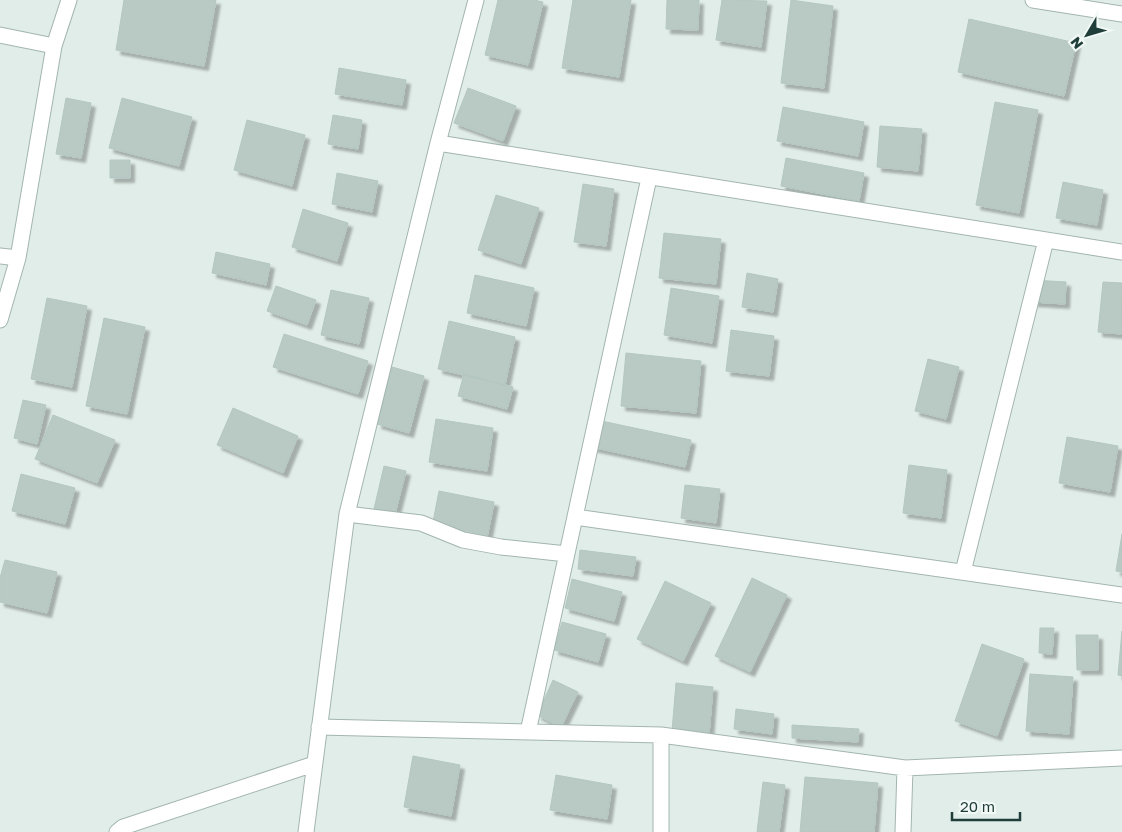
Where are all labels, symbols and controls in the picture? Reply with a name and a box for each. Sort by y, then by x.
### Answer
north arrow [1062,10,1112,60]
text: N [1066,34,1086,53]
scale bar [952,790,1020,822]
text: 20 m [960,797,995,815]

